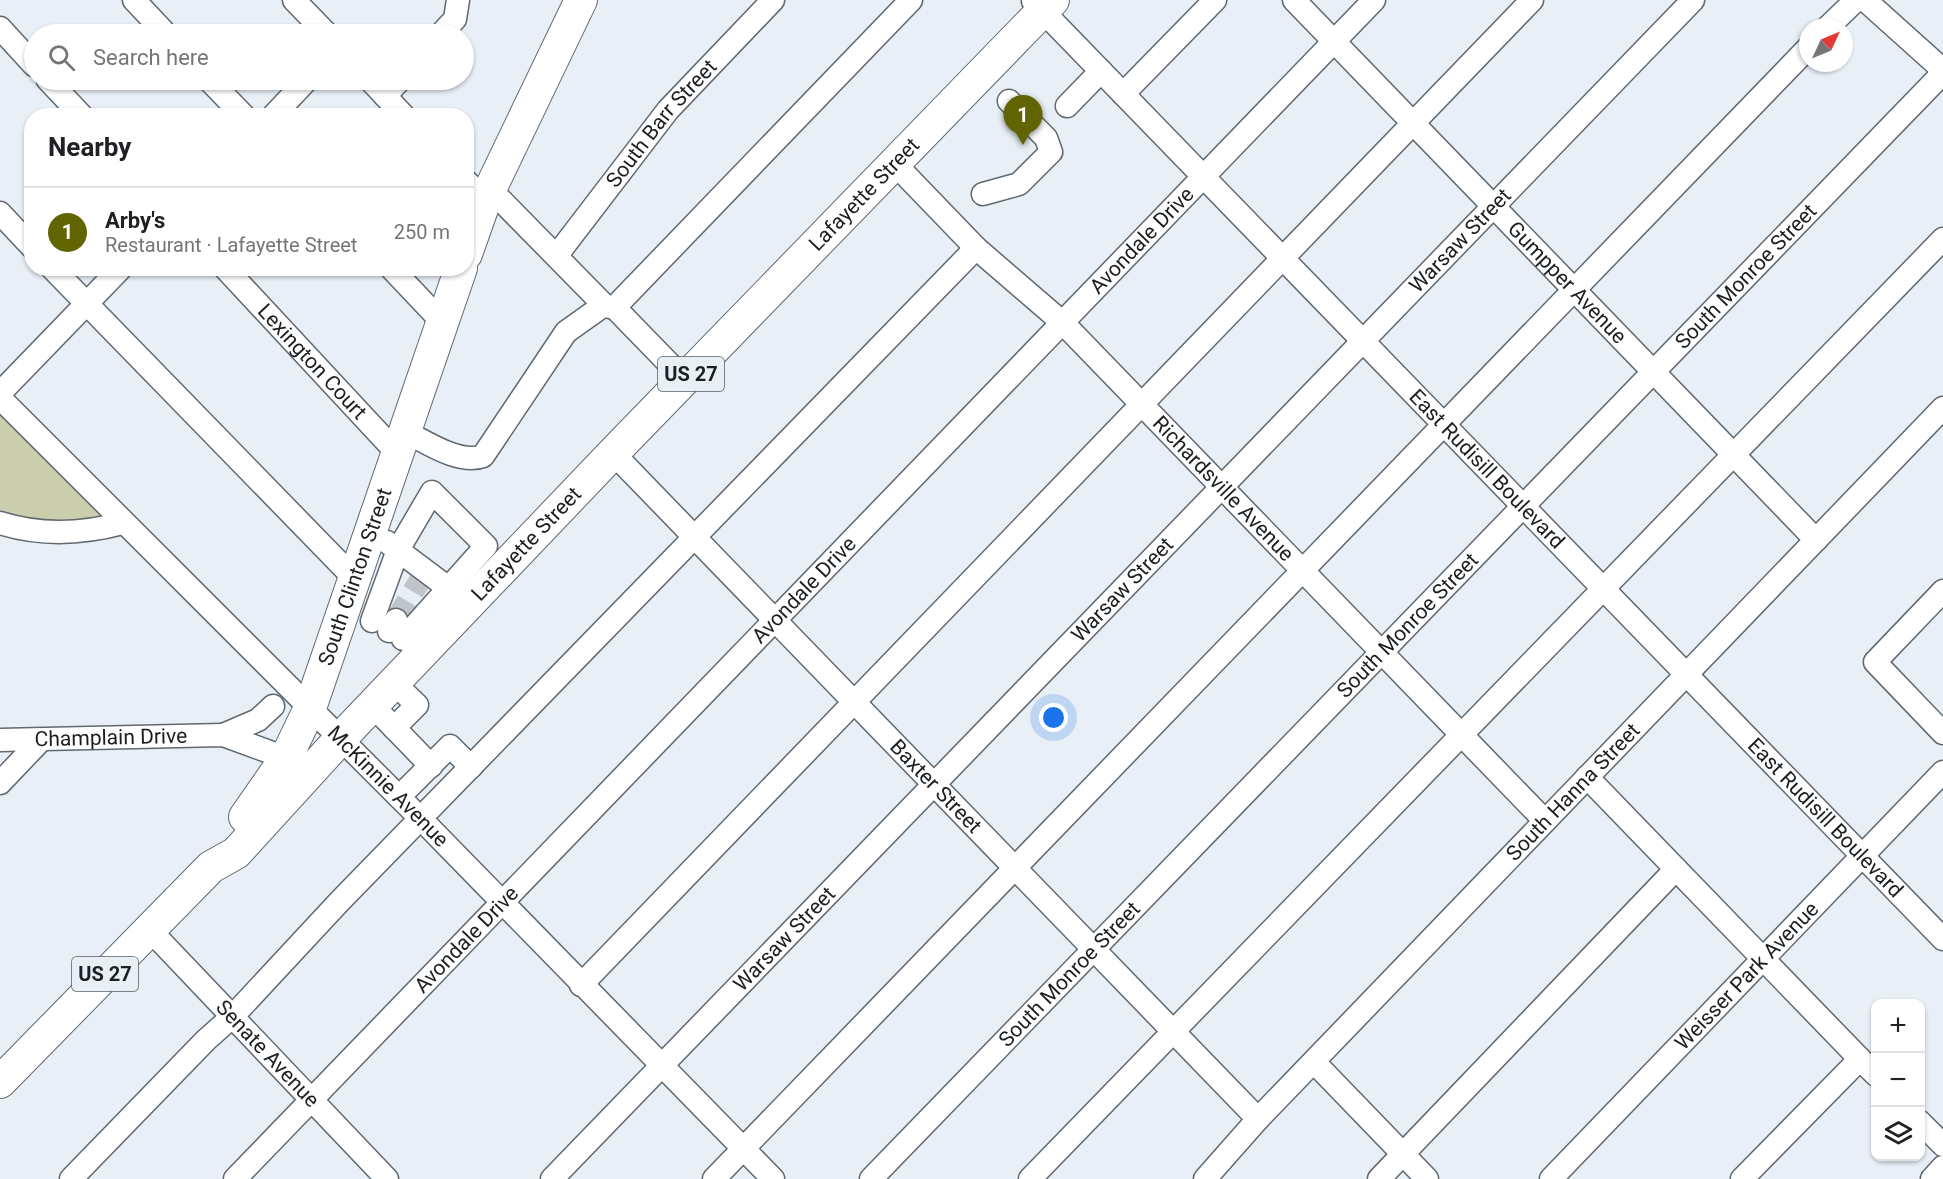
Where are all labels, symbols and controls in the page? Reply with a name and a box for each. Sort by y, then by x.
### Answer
north arrow [1799,18,1853,72]
search box [24,24,474,90]
icon: search [45,41,78,74]
text: Search here [93,45,209,70]
street label: South Barr Street [601,55,722,192]
pin: 1 [1004,96,1042,145]
text: Nearby [48,132,131,162]
street label: Lafayette Street [804,133,924,256]
street label: Avondale Drive [1085,182,1199,299]
street label: Warsaw Street [1404,183,1516,298]
street label: South Monroe Street [1670,199,1821,354]
text: Arby's [105,208,165,233]
street label: Gumpper Avenue [1503,217,1631,348]
text: 1 [62,220,73,244]
text: 250 m [394,220,450,244]
text: Restaurant · Lafayette Street [105,233,357,257]
street label: Lexington Court [253,299,372,424]
road number: US 27 [658,357,724,391]
street label: East Rudisill Boulevard [1405,384,1569,553]
street label: Richardsville Avenue [1148,411,1299,566]
street label: Lafayette Street [467,482,586,606]
street label: South Clinton Street [313,485,397,669]
street label: Avondale Drive [747,532,861,648]
street label: Warsaw Street [1066,533,1178,647]
street label: South Monroe Street [1332,548,1483,703]
your location [1039,703,1068,732]
street label: South Hanna Street [1501,718,1645,866]
street label: McKinnie Avenue [323,721,453,852]
street label: Champlain Drive [34,724,188,751]
street label: East Rudisill Boulevard [1743,733,1908,902]
street label: Baxter Street [885,735,987,838]
street label: Avondale Drive [410,881,523,998]
street label: Warsaw Street [729,882,840,996]
street label: South Monroe Street [994,897,1145,1052]
street label: Weisser Park Avenue [1670,897,1823,1055]
road number: US 27 [72,957,138,991]
street label: Senate Avenue [211,995,324,1112]
map controls [1871,999,1925,1161]
button: + [1871,999,1925,1053]
button: − [1871,1053,1925,1107]
button: layers [1871,1107,1925,1161]

